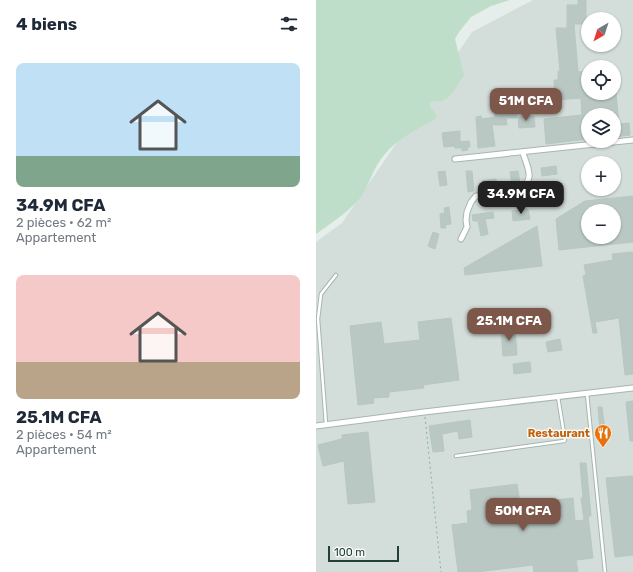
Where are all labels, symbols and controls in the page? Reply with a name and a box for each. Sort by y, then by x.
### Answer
north arrow [581,12,621,52]
map controls [581,12,621,244]
icon: filters [278,13,300,35]
text: 4 biens [16,14,77,34]
button: locate [581,60,621,100]
pin: 51M CFA [489,88,563,122]
icon: home [122,89,194,161]
text: 51M CFA [499,93,553,108]
button: layers [581,108,621,148]
button: + [581,156,621,196]
pin: 34.9M CFA [475,181,567,215]
text: 34.9M CFA [487,186,555,201]
text: 34.9M CFA [16,195,105,215]
button: − [581,204,621,244]
text: 2 pièces · 62 m² [16,215,111,230]
text: Appartement [16,230,96,245]
icon: home [122,301,194,373]
pin: 25.1M CFA [463,308,555,342]
text: 25.1M CFA [476,313,542,328]
text: 25.1M CFA [16,407,102,427]
restaurant icon: Restaurant [593,423,613,448]
text: 2 pièces · 54 m² [16,427,112,442]
place label: Restaurant [528,427,590,440]
text: Appartement [16,442,96,457]
pin: 50M CFA [486,498,560,532]
text: 50M CFA [495,503,551,518]
scale bar [328,544,399,563]
text: 100 m [334,546,365,559]

